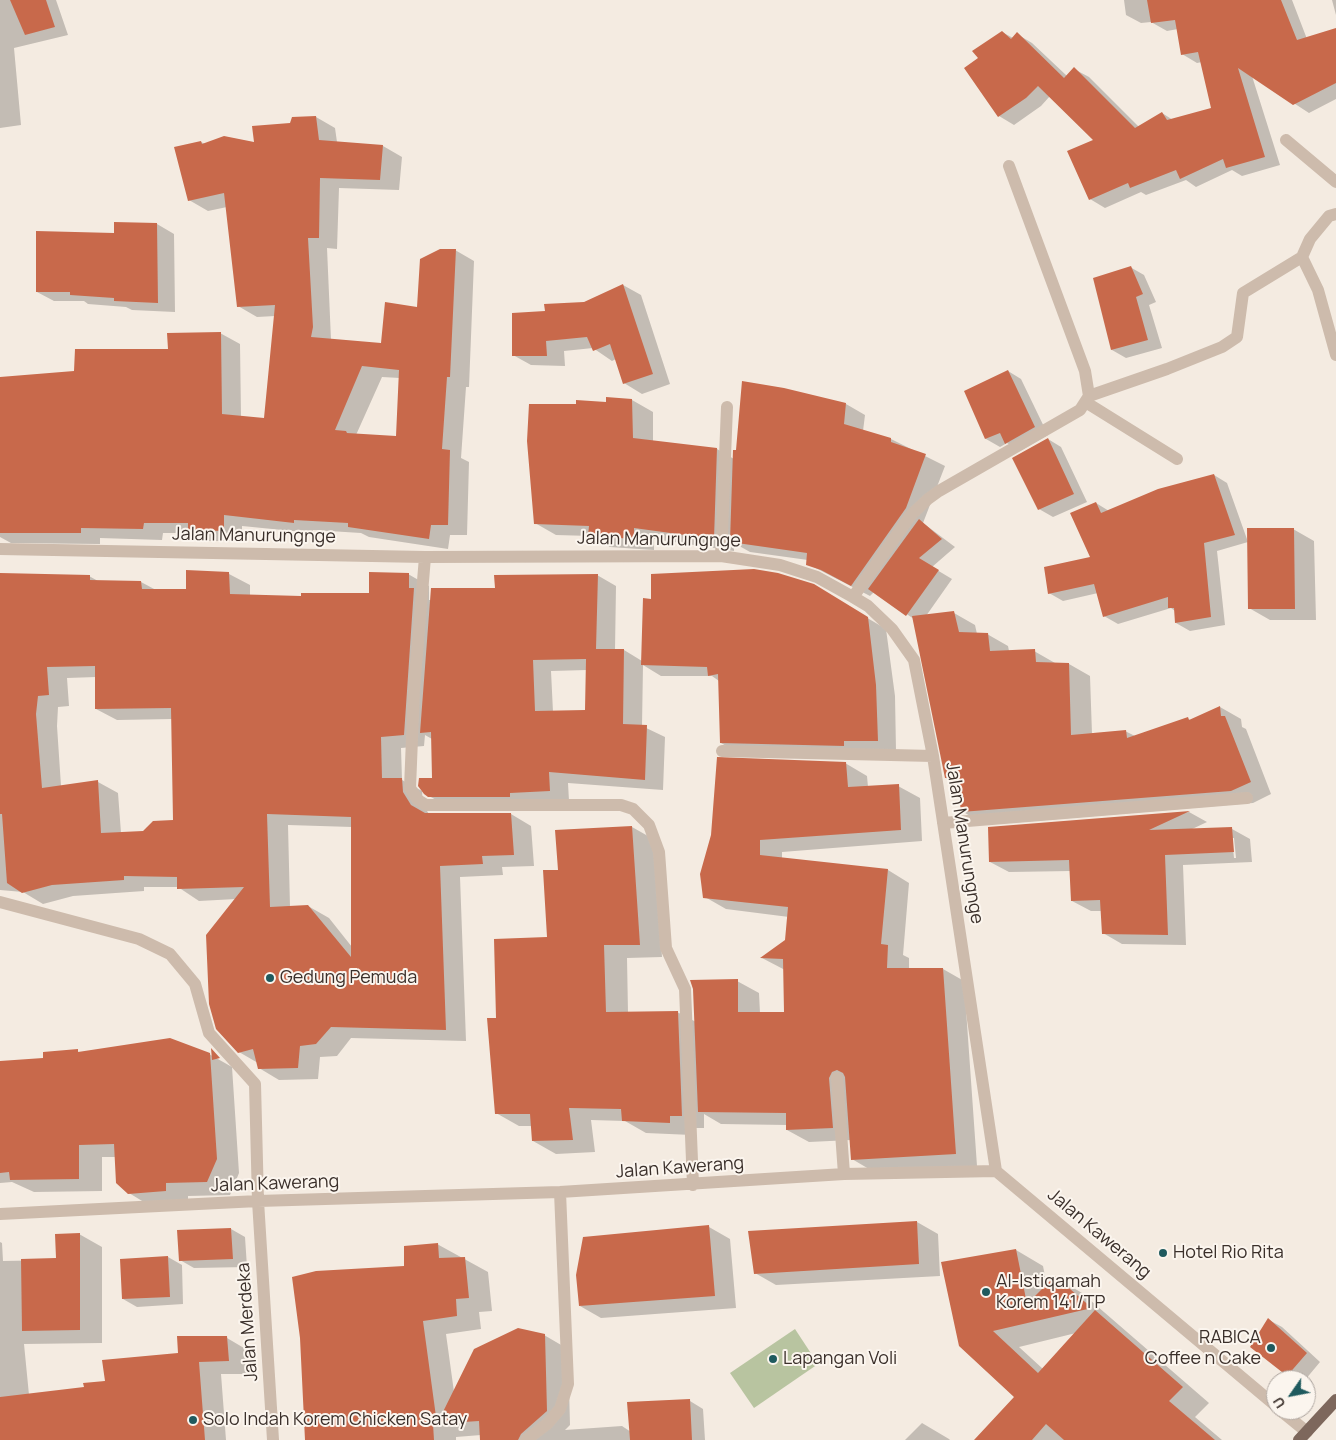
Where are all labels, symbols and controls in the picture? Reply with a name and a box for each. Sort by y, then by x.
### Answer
street label: Jalan Manurungnge [172,524,336,548]
street label: Jalan Manurungnge [577,528,741,552]
street label: Jalan Manurungnge [941,760,987,926]
place label: Gedung Pemuda [280,967,417,989]
marker: Gedung Pemuda [264,972,276,984]
street label: Jalan Kawerang [615,1153,745,1183]
street label: Jalan Kawerang [210,1171,340,1197]
street label: Jalan Kawerang [1043,1184,1155,1284]
place label: Hotel Rio Rita [1173,1242,1284,1264]
marker: Hotel Rio Rita [1157,1247,1169,1259]
street label: Jalan Merdeka [233,1262,263,1382]
place label: Al-Istiqamah Korem 141/TP [996,1271,1105,1314]
marker: Al-Istiqamah Korem 141/TP [980,1286,992,1298]
place label: RABICA Coffee n Cake [1145,1327,1261,1370]
marker: RABICA Coffee n Cake [1265,1342,1277,1354]
place label: Lapangan Voli [783,1348,897,1370]
marker: Lapangan Voli [767,1353,779,1365]
north arrow [1266,1370,1316,1420]
text: U [1268,1393,1290,1412]
place label: Solo Indah Korem Chicken Satay [203,1409,467,1431]
marker: Solo Indah Korem Chicken Satay [187,1414,199,1426]

